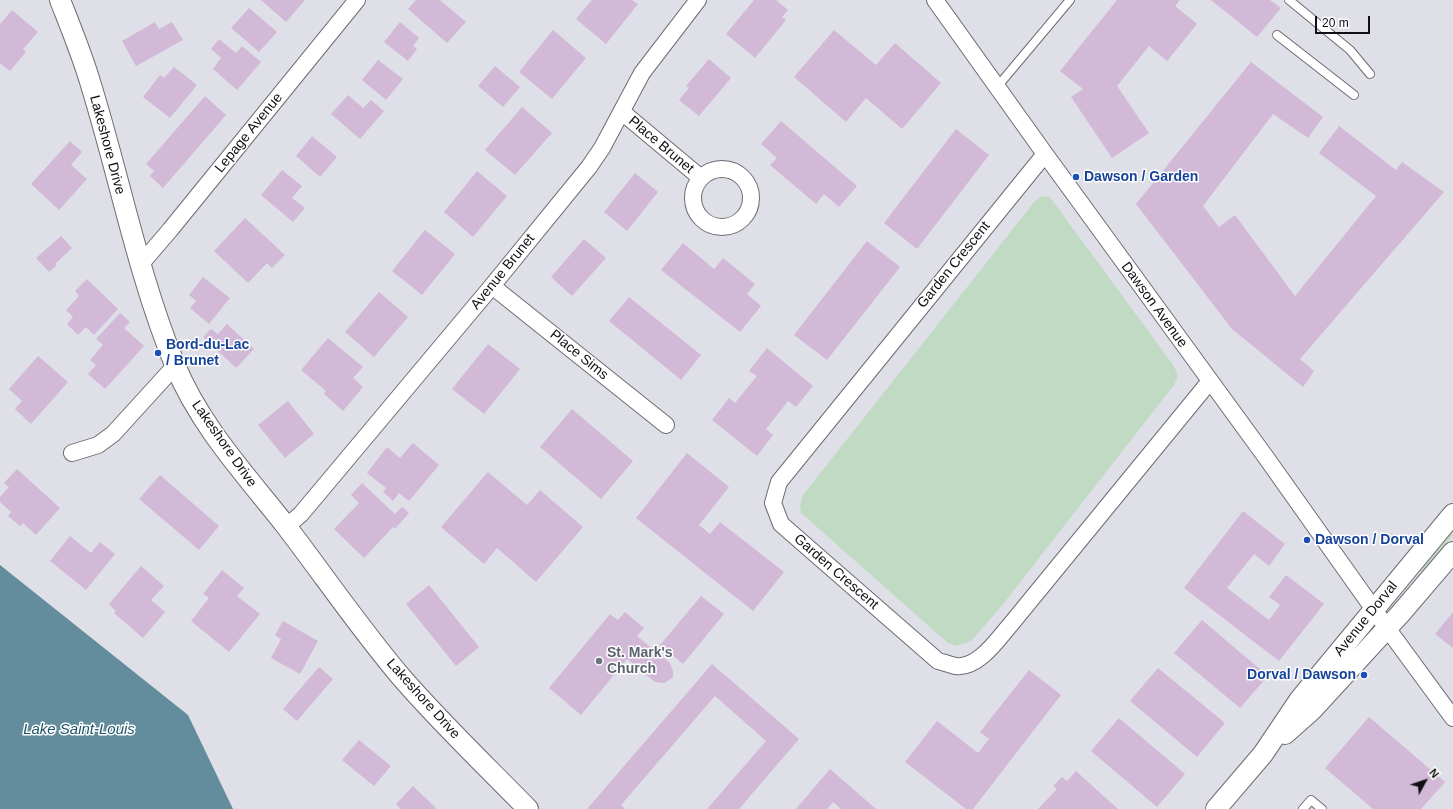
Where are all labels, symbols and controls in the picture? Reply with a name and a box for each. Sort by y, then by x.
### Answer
scale bar [1317,8,1372,34]
text: 20 m [1322,16,1349,30]
street label: Lepage Avenue [212,90,286,176]
street label: Lakeshore Drive [86,94,128,196]
street label: Place Brunet [625,113,697,177]
place label: Dawson / Garden [1084,169,1198,185]
marker: Dawson / Garden [1071,172,1081,182]
street label: Garden Crescent [914,218,994,312]
street label: Avenue Brunet [467,231,539,313]
street label: Dawson Avenue [1117,259,1191,351]
street label: Place Sims [547,326,611,384]
place label: Bord-du-Lac / Brunet [166,337,249,370]
marker: Bord-du-Lac / Brunet [153,348,163,358]
street label: Lakeshore Drive [188,397,260,491]
street label: Garden Crescent [790,531,882,613]
place label: Dawson / Dorval [1315,532,1424,548]
marker: Dawson / Dorval [1302,535,1312,545]
street label: Avenue Dorval [1331,578,1401,660]
place label: St. Mark's Church [607,645,673,678]
street label: Lakeshore Drive [383,656,463,742]
marker: St. Mark's Church [594,656,604,666]
place label: Dorval / Dawson [1247,667,1356,683]
marker: Dorval / Dawson [1359,670,1369,680]
water label: Lake Saint-Louis [23,721,135,739]
north arrow [1405,761,1445,801]
text: N [1427,766,1441,780]

